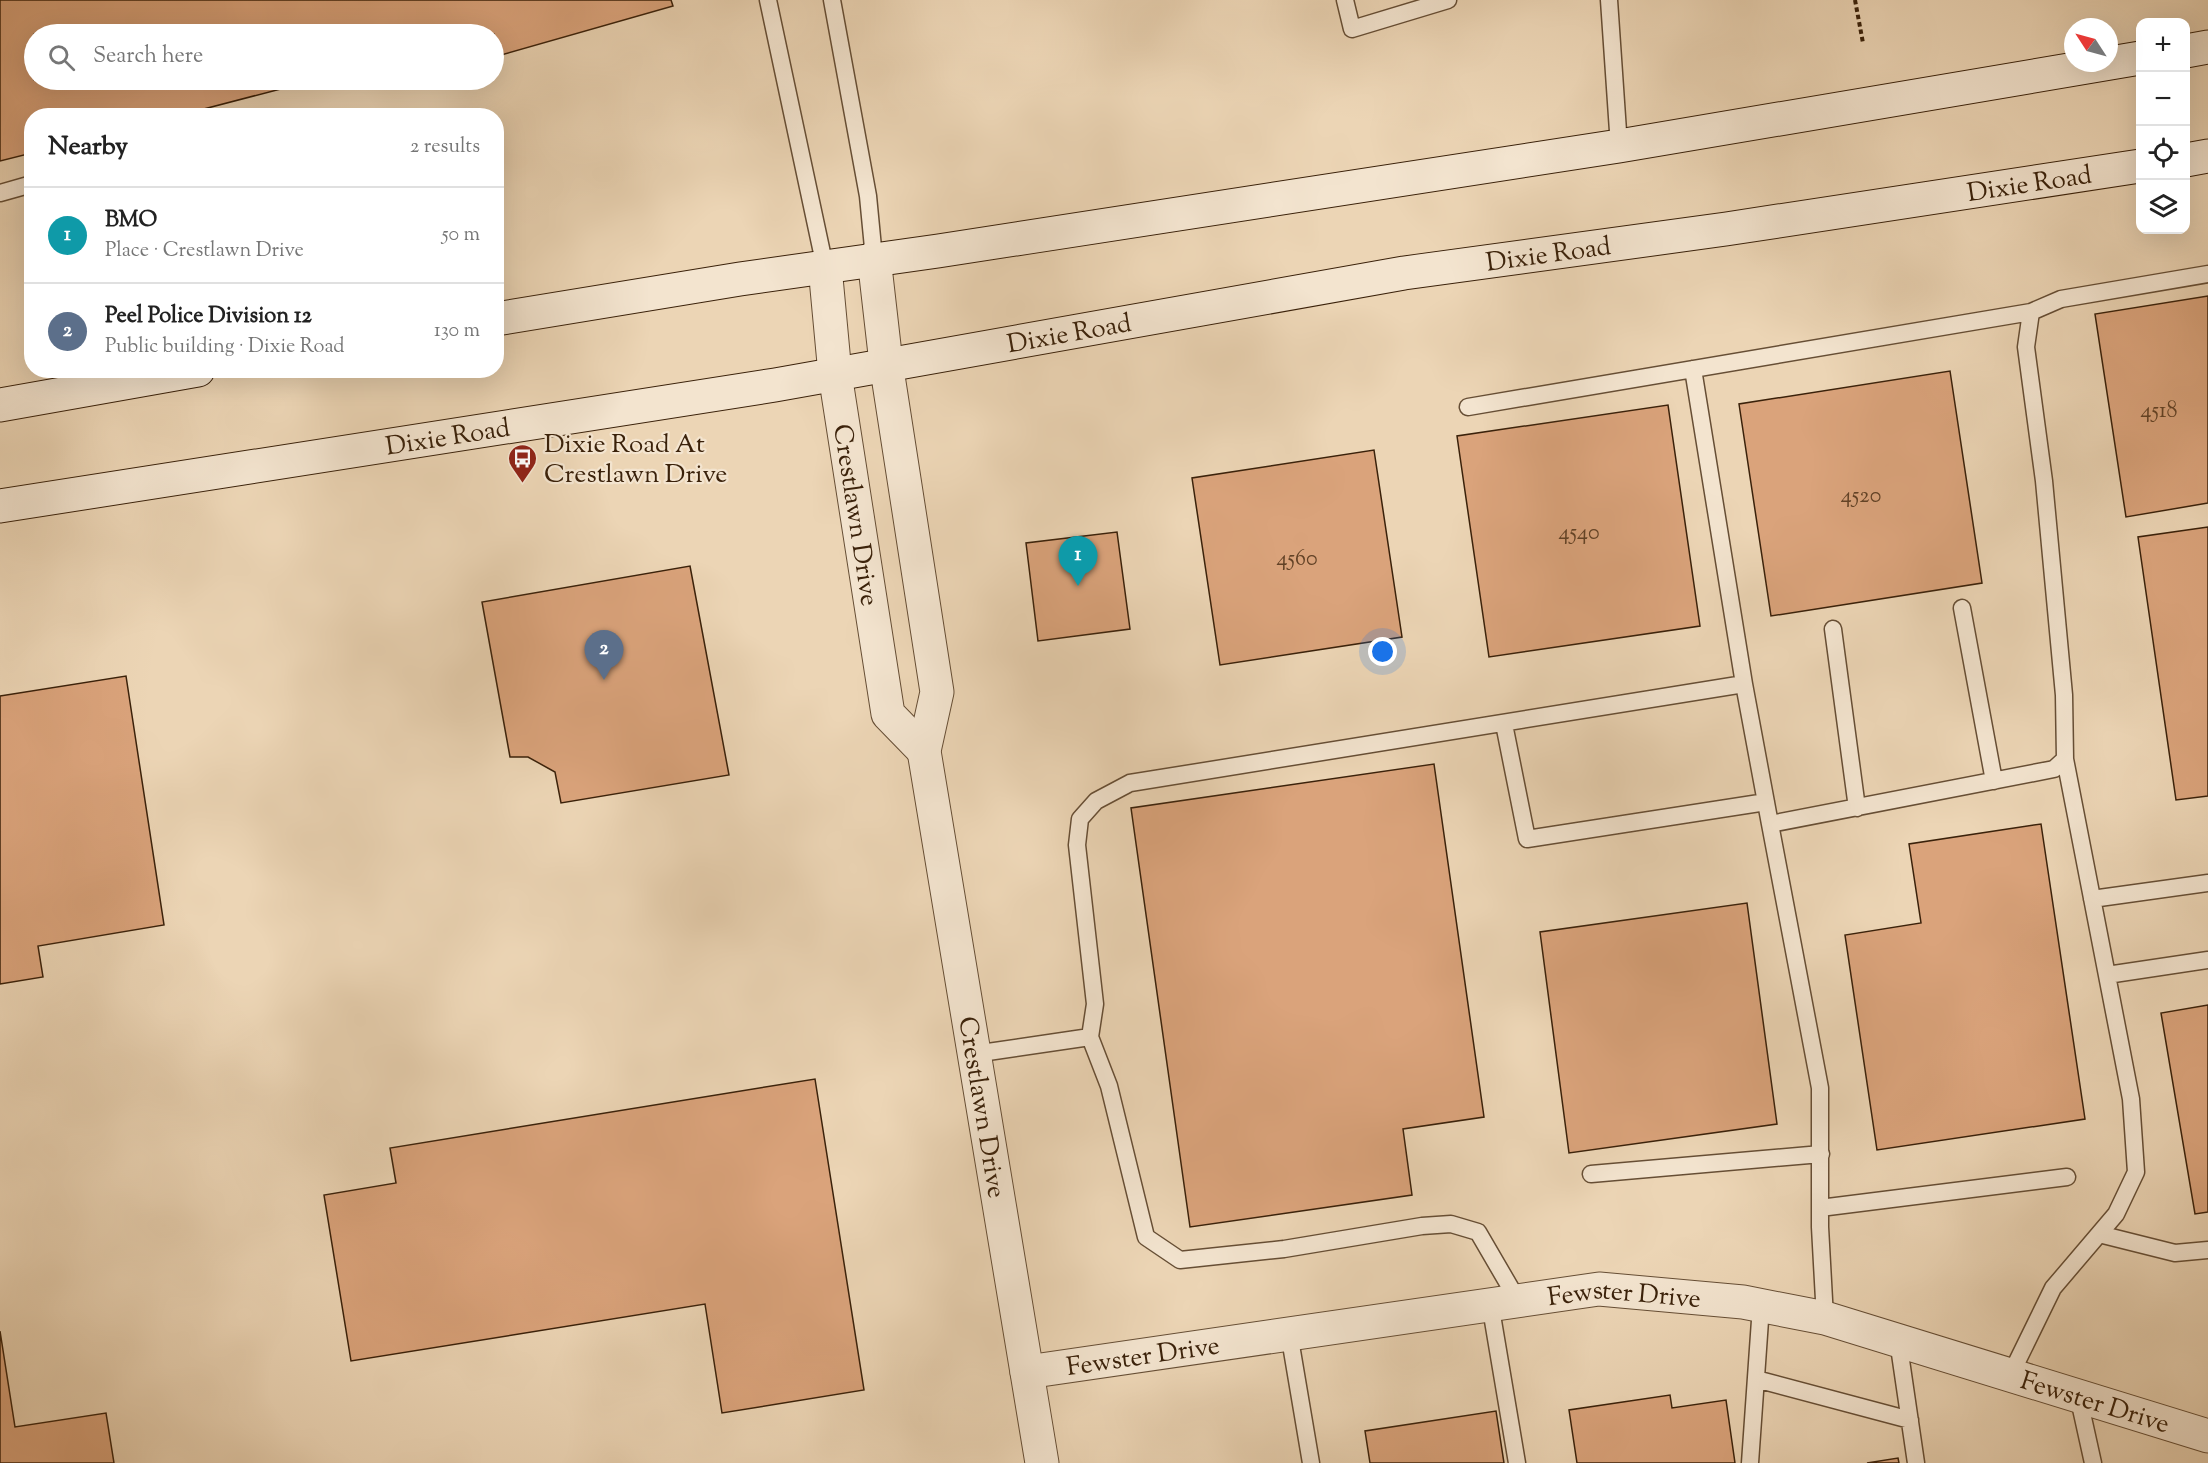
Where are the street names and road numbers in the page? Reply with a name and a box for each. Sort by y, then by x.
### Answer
street label: Dixie Road [1965,158,2095,213]
street label: Dixie Road [1484,229,1614,283]
street label: Dixie Road [1004,306,1135,364]
street label: Dixie Road [383,411,513,467]
street label: Crestlawn Drive [822,422,887,609]
street label: Crestlawn Drive [947,1014,1014,1201]
street label: Fewster Drive [1545,1273,1702,1319]
street label: Fewster Drive [1064,1328,1222,1387]
street label: Fewster Drive [2015,1363,2174,1444]

